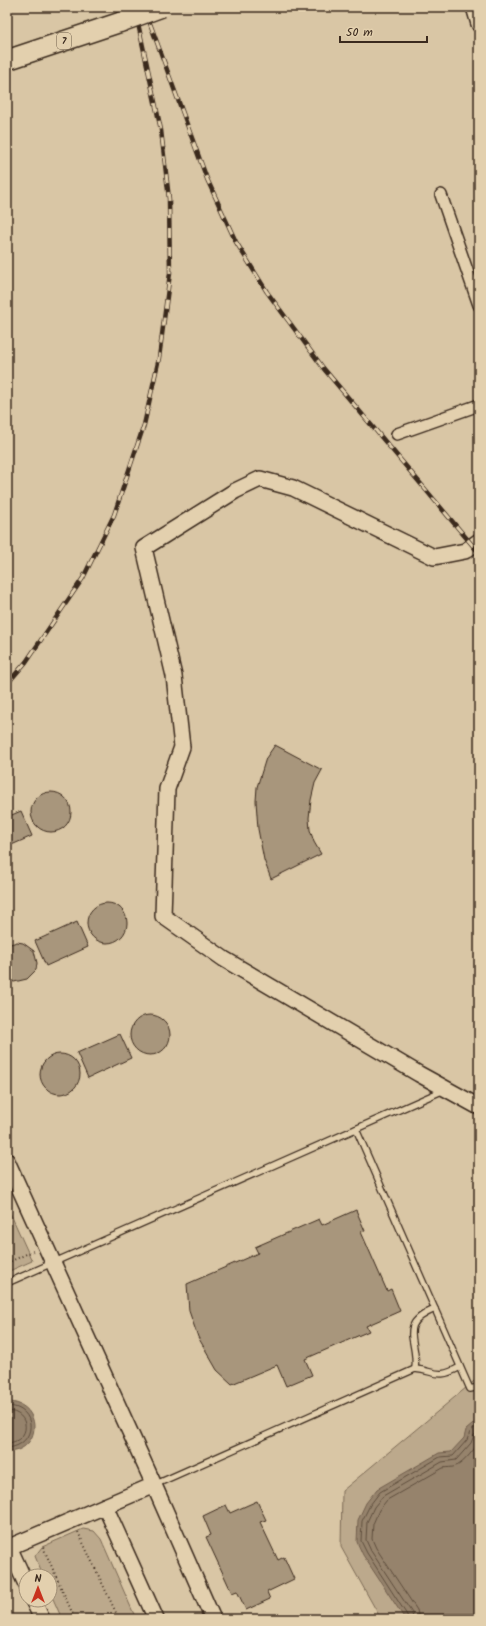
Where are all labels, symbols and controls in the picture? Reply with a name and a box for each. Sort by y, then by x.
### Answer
scale bar [340,18,427,44]
text: 50 m [346,23,373,42]
road number: 7 [57,33,71,49]
north arrow [18,1568,58,1608]
text: N [35,1570,42,1588]

